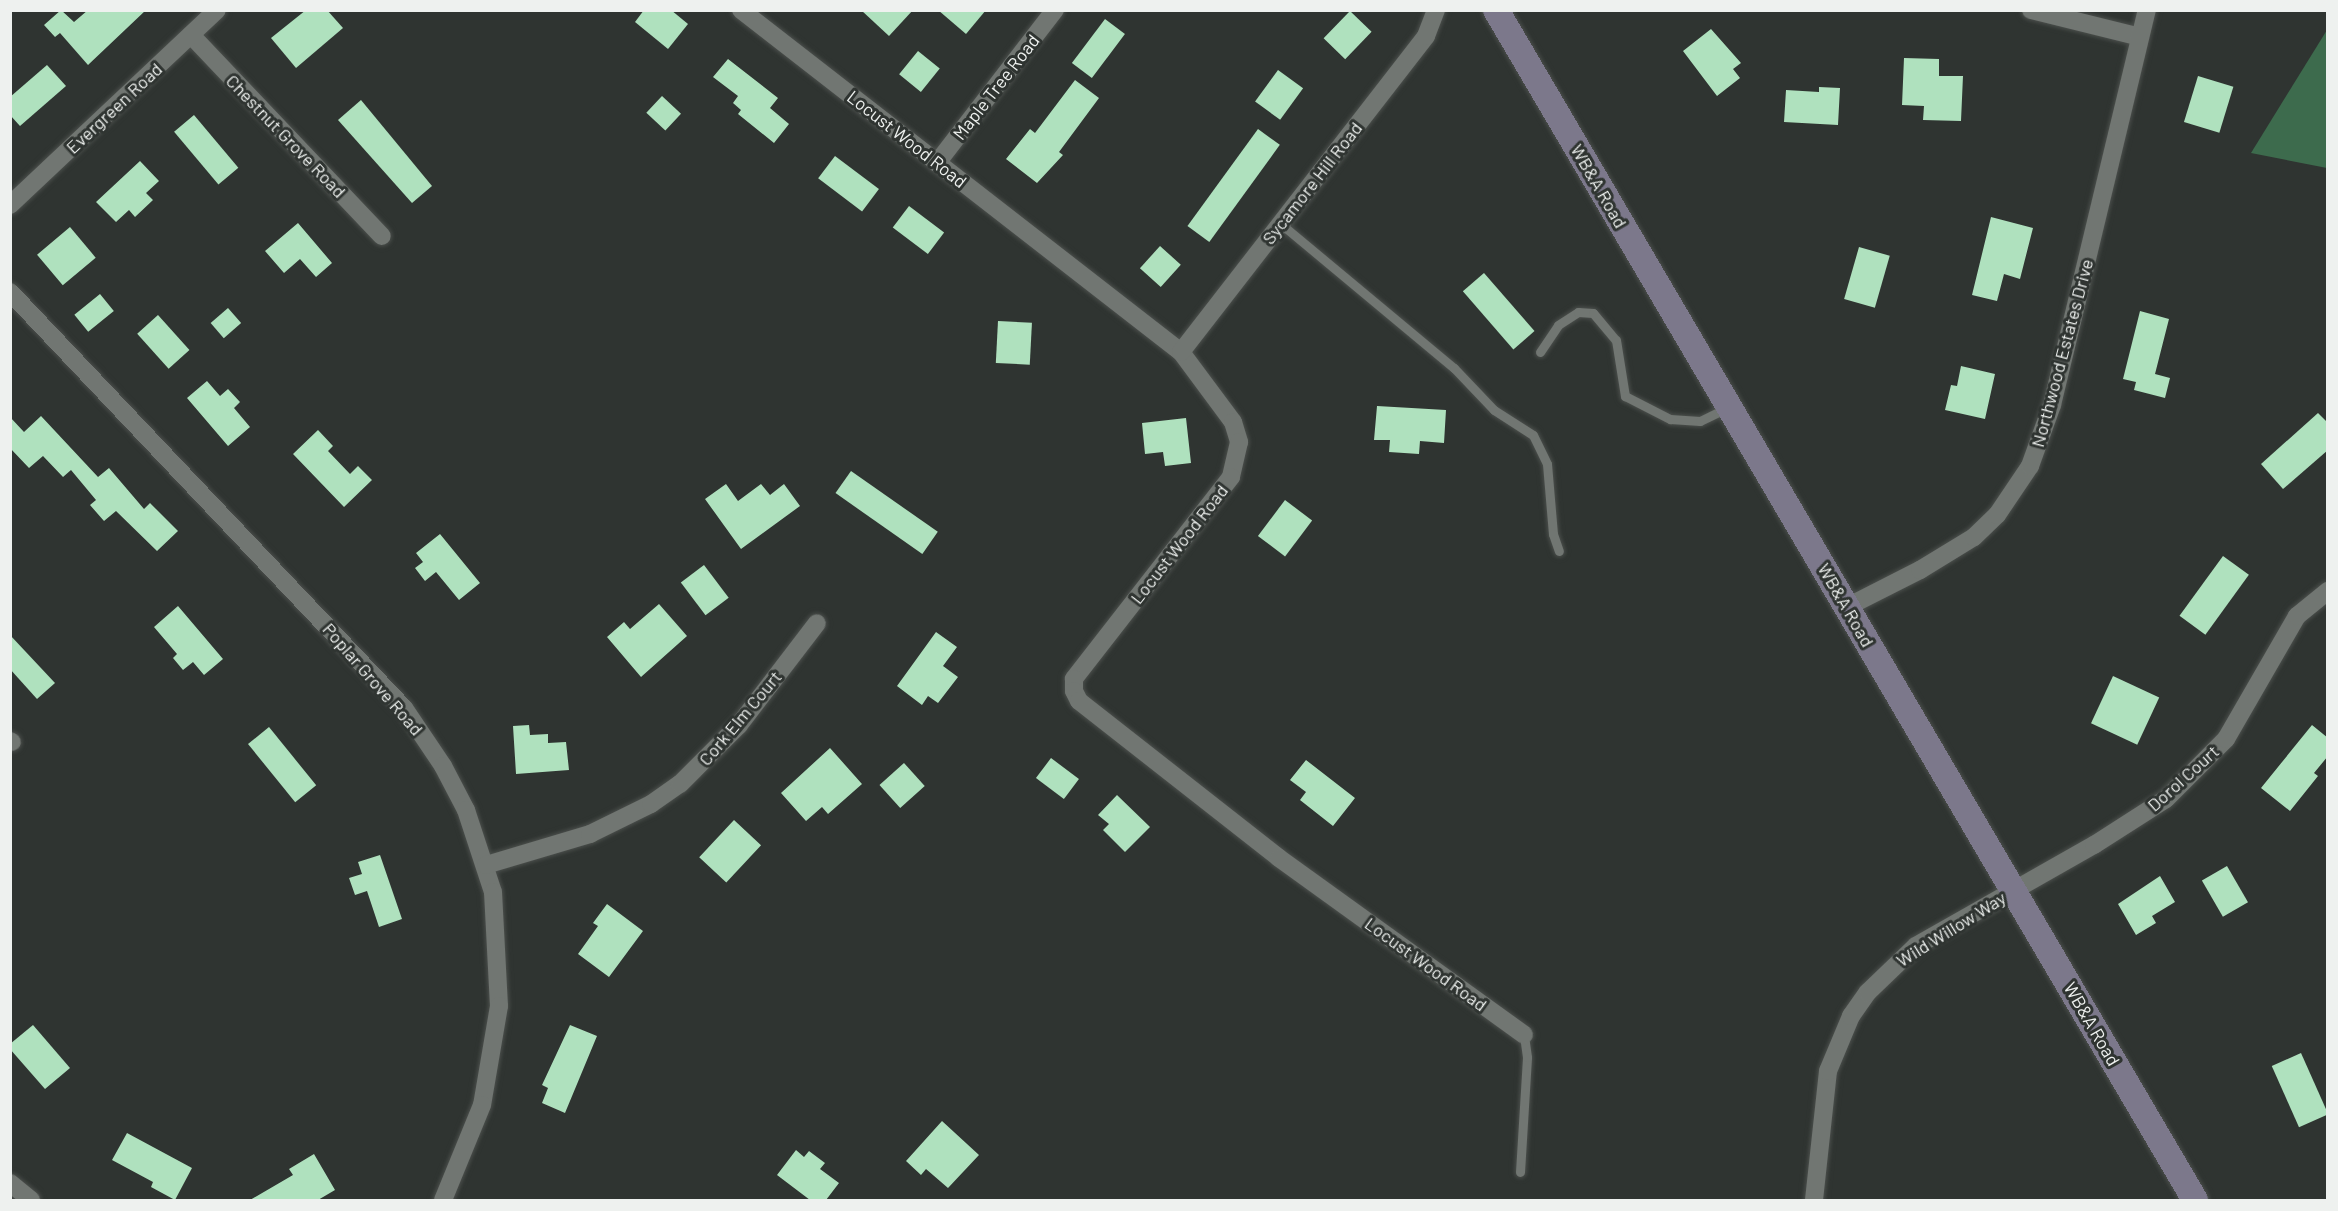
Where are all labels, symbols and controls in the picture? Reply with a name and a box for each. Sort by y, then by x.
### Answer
street label: Maple Tree Road [948,30,1044,144]
street label: Evergreen Road [61,58,167,158]
street label: Chestnut Grove Road [222,70,350,202]
street label: Locust Wood Road [843,86,971,192]
street label: Sycamore Hill Road [1258,118,1366,248]
street label: WB&A Road [1566,140,1632,232]
street label: Northwood Estates Drive [2026,257,2098,449]
street label: Locust Wood Road [1126,480,1232,608]
street label: WB&A Road [1813,559,1879,651]
street label: Poplar Grove Road [318,618,428,740]
street label: Cork Elm Court [694,666,786,770]
street label: Dorol Court [2143,740,2223,816]
street label: Wild Willow Way [1892,887,2010,971]
street label: Locust Wood Road [1361,912,1491,1016]
street label: WB&A Road [2059,978,2125,1070]

